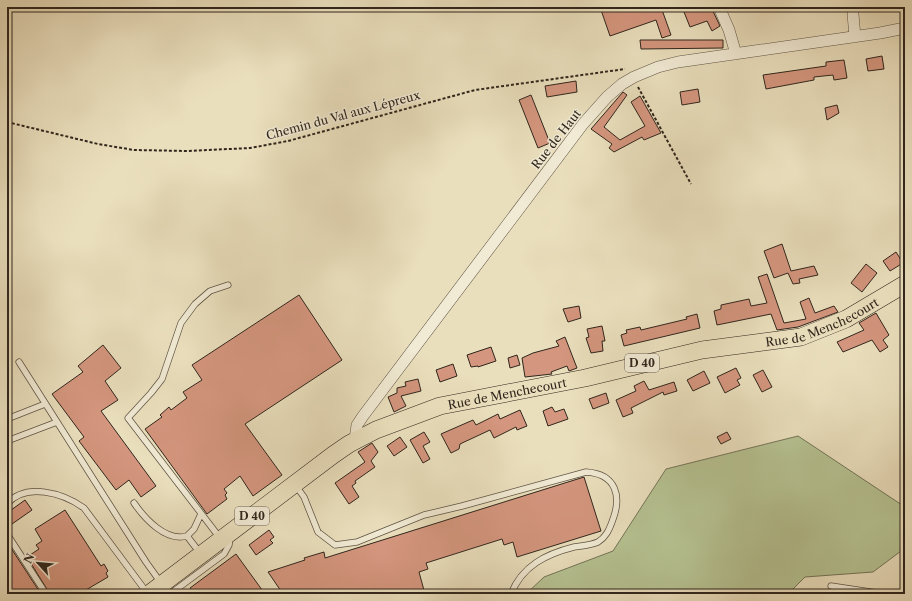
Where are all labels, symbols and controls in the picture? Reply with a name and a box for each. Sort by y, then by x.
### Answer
street label: Chemin du Val aux Lépreux [264,87,422,143]
street label: Rue de Haut [528,106,584,172]
street label: Rue de Menchecourt [764,294,882,349]
road number: D 40 [625,354,659,372]
street label: Rue de Menchecourt [446,374,568,412]
road number: D 40 [235,507,269,525]
north arrow [18,543,58,583]
text: N [21,551,38,566]

